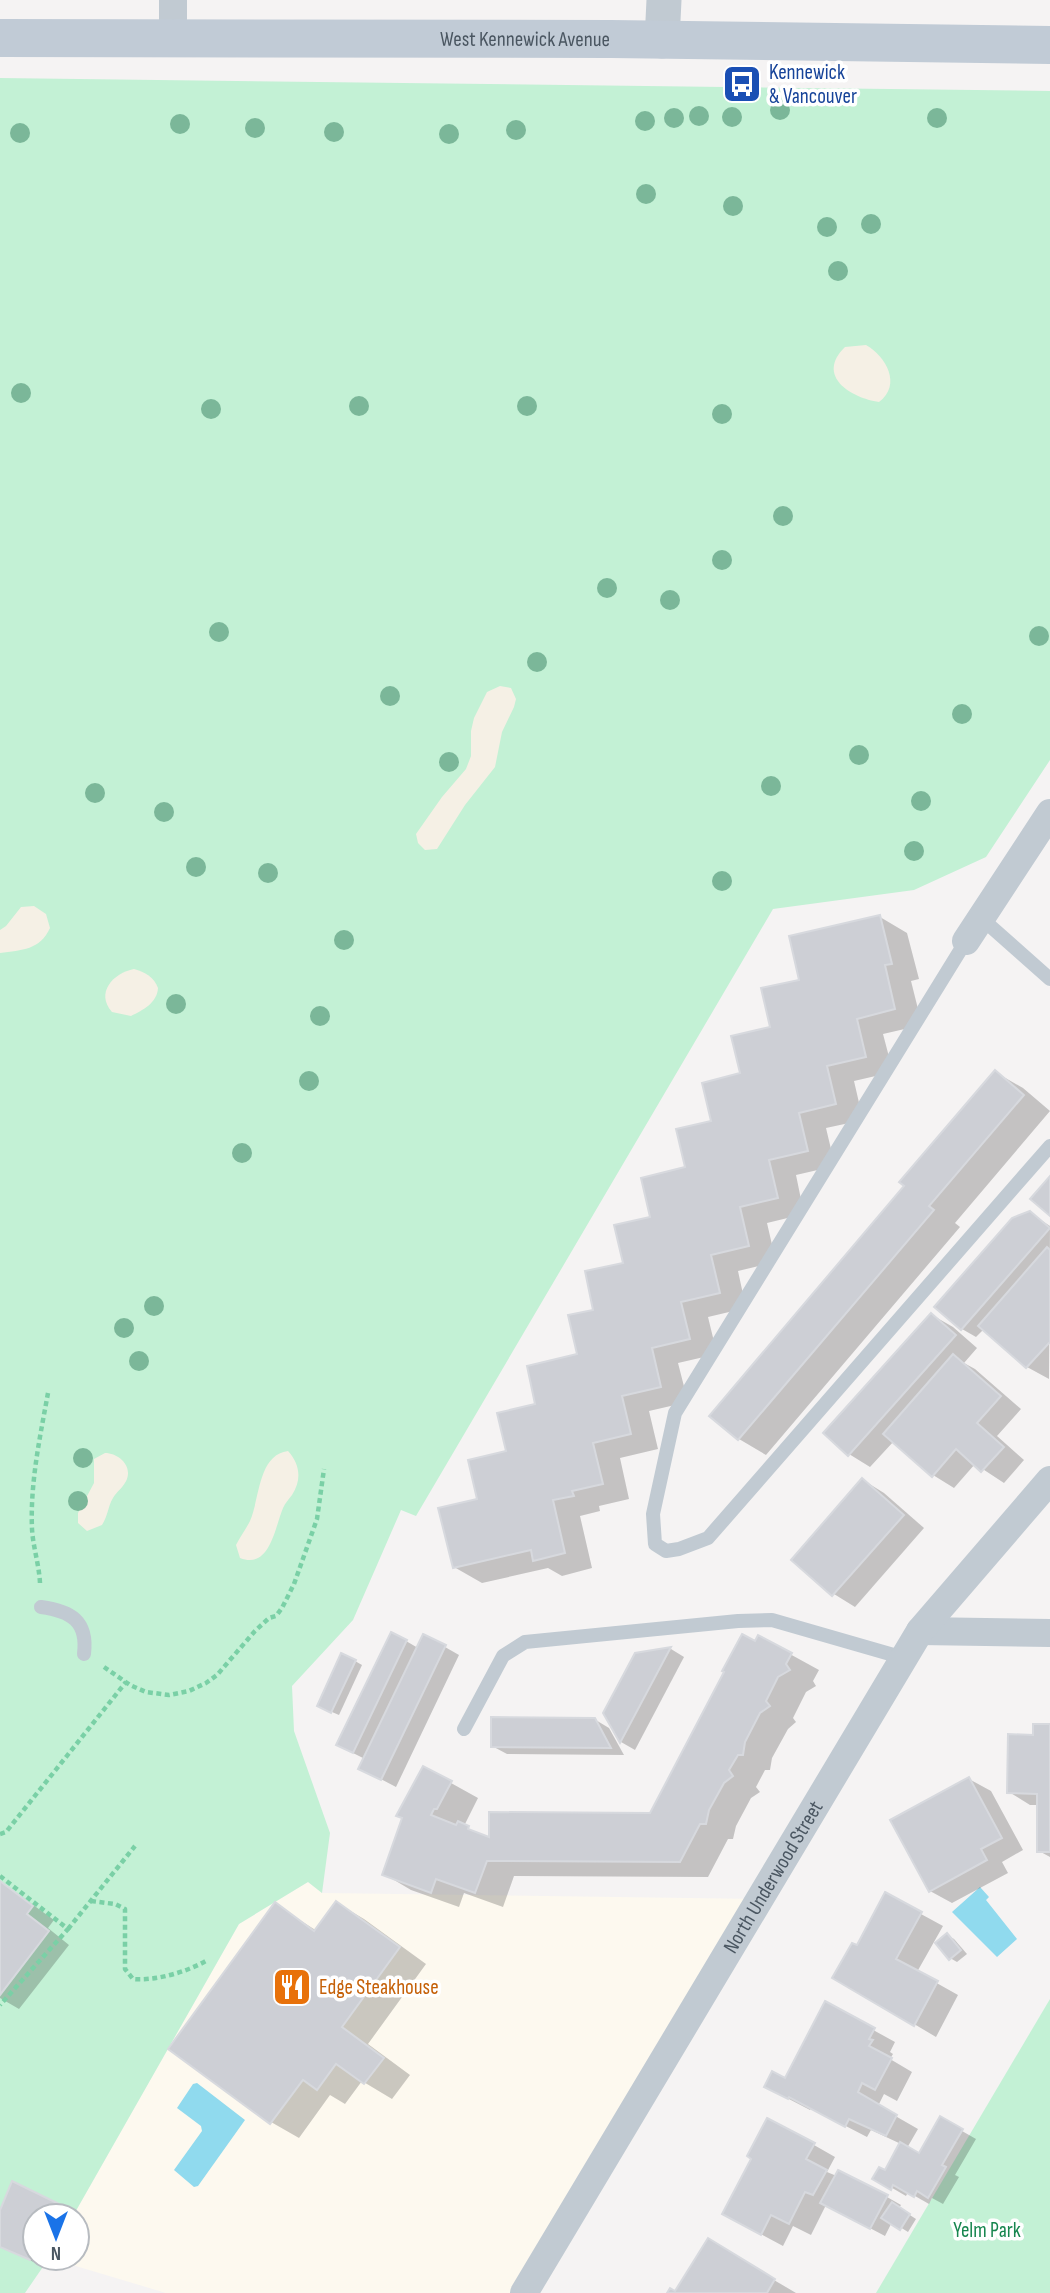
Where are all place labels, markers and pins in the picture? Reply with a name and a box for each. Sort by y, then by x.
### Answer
place label: Kennewick & Vancouver [769,60,857,109]
bus stop icon: Kennewick & Vancouver [721,63,763,105]
restaurant icon: Edge Steakhouse [271,1966,313,2008]
place label: Edge Steakhouse [319,1975,439,2000]

